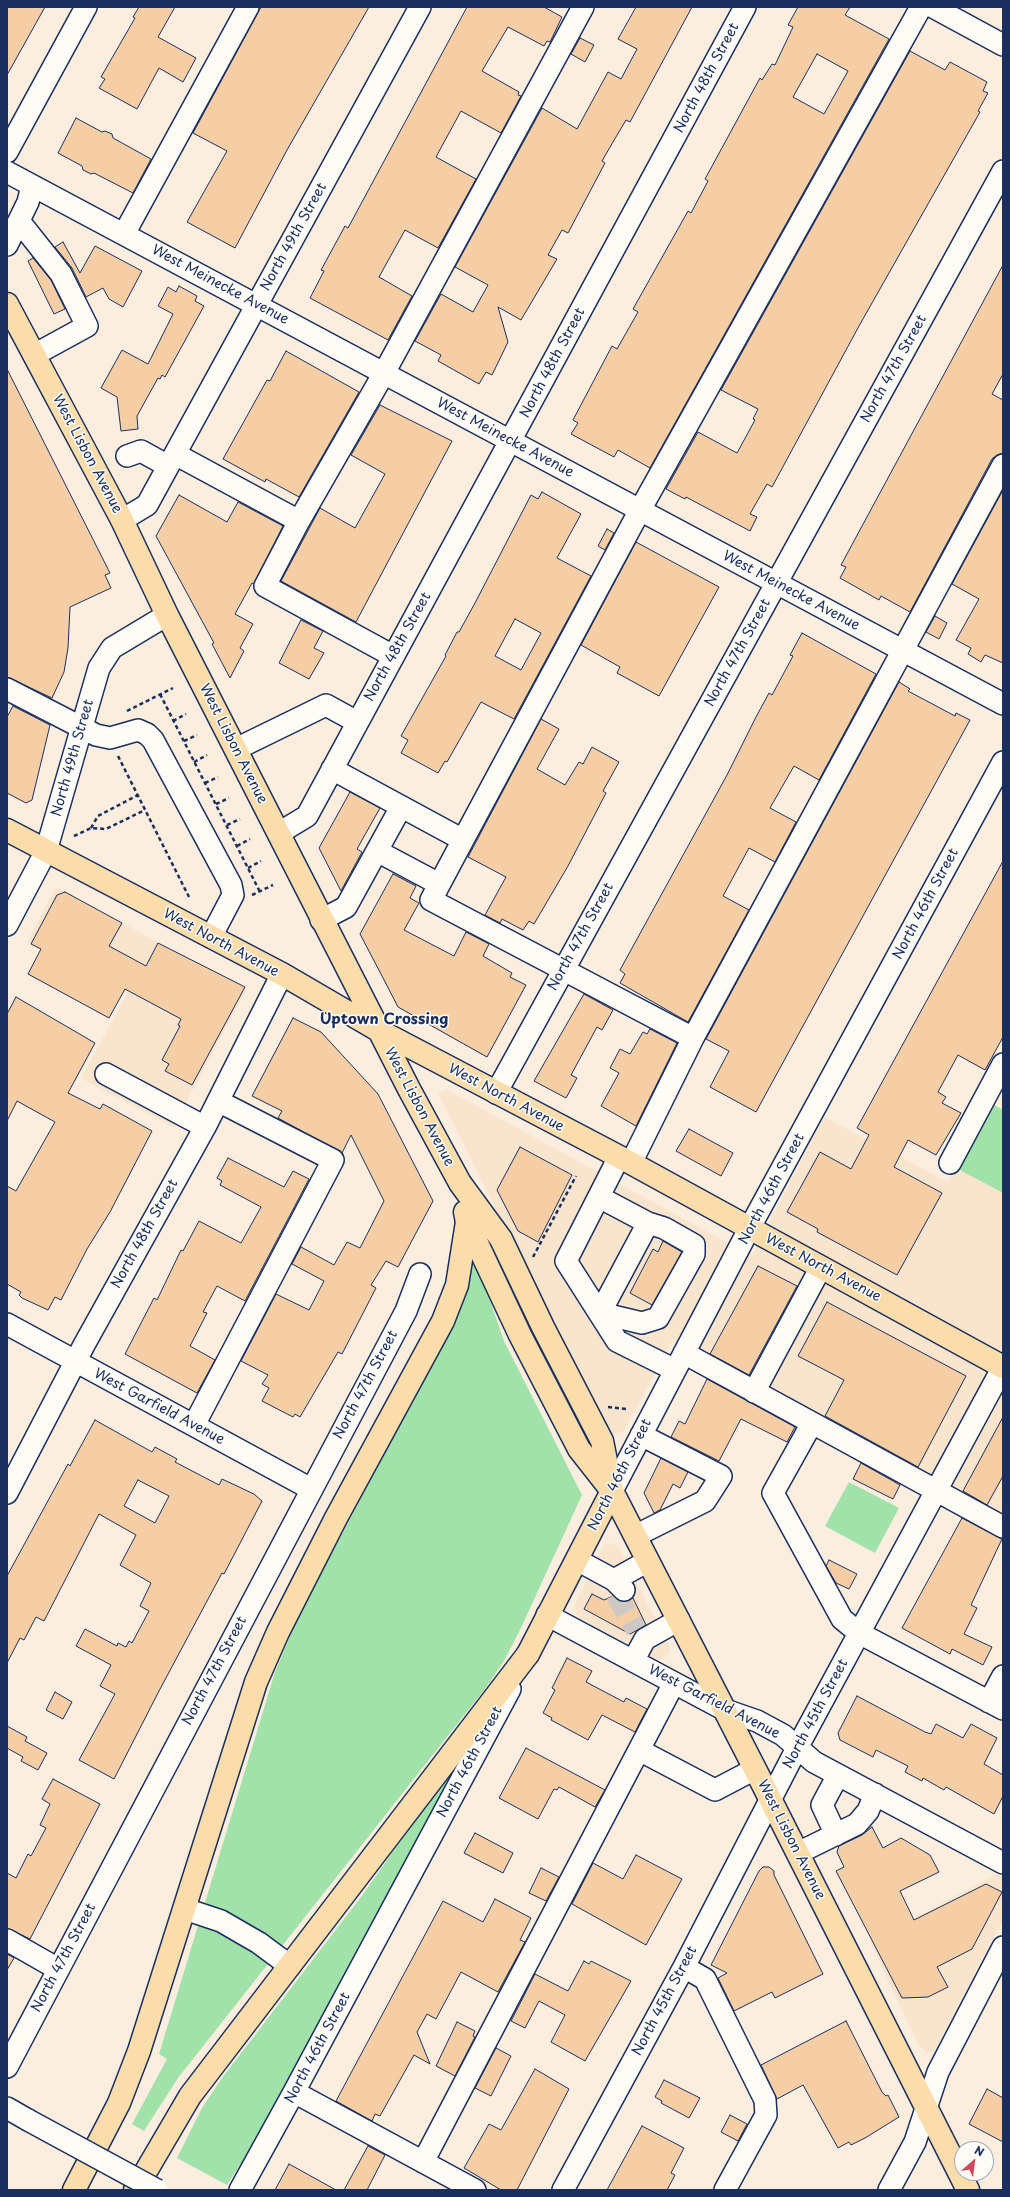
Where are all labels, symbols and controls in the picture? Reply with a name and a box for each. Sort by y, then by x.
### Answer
street label: North 48th Street [671,20,743,136]
street label: North 49th Street [257,180,331,294]
street label: West Meinecke Avenue [149,242,291,328]
street label: North 48th Street [517,305,589,421]
street label: North 47th Street [857,312,931,426]
street label: West Lisbon Avenue [49,392,125,516]
street label: West Meinecke Avenue [434,395,576,481]
street label: West Meinecke Avenue [720,548,862,634]
street label: North 48th Street [361,590,435,704]
street label: North 47th Street [701,596,775,710]
street label: West Lisbon Avenue [195,681,271,807]
street label: North 49th Street [48,698,98,818]
street label: North 46th Street [890,846,962,962]
street label: North 47th Street [544,880,618,994]
street label: West North Avenue [160,905,282,981]
district label: Uptown Crossing [320,1011,448,1029]
street label: West Lisbon Avenue [381,1045,457,1169]
street label: West North Avenue [445,1060,567,1136]
street label: North 46th Street [736,1131,808,1247]
street label: North 48th Street [108,1177,182,1291]
street label: West North Avenue [762,1230,884,1306]
street label: North 47th Street [330,1328,402,1442]
street label: West Garfield Avenue [91,1365,227,1449]
street label: North 46th Street [585,1416,655,1534]
street label: North 47th Street [179,1614,251,1728]
street label: North 45th Street [780,1656,852,1772]
street label: West Garfield Avenue [645,1662,783,1742]
street label: North 46th Street [434,1704,506,1820]
street label: West Lisbon Avenue [753,1777,829,1903]
street label: North 47th Street [28,1901,100,2015]
street label: North 45th Street [629,1943,701,2059]
street label: North 46th Street [282,1990,354,2106]
north arrow [954,2141,994,2181]
text: N [972,2141,987,2160]

